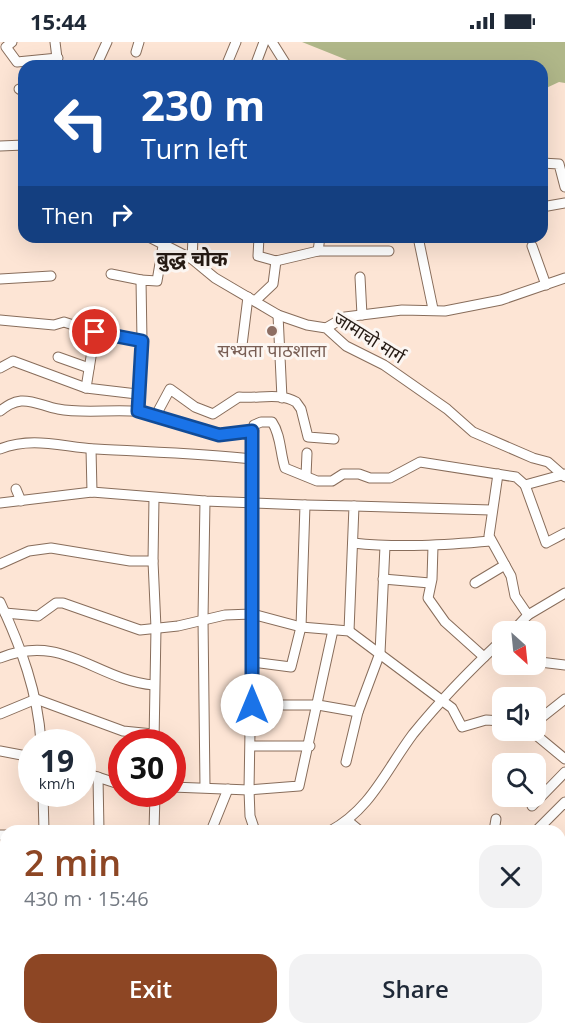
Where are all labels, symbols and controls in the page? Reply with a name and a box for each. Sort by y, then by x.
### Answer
text: 15:44 [30,6,87,36]
text: 230 m [141,76,265,133]
icon: left [42,84,120,162]
text: Turn left [141,130,248,167]
icon: right [105,198,138,231]
text: Then [42,200,93,230]
district label: बुद्ध चोक [156,245,228,272]
pin [69,306,120,357]
street label: जामाचो मार्ग [329,306,411,369]
icon: arrive [78,315,111,348]
marker: सभ्यता पाठशाला [265,324,279,338]
place label: सभ्यता पाठशाला [218,338,327,362]
north arrow [492,621,546,675]
map controls [492,621,546,807]
position arrow [220,673,284,737]
button: sound [492,687,546,741]
speed limit sign: 30 [108,729,186,807]
text: 19 [40,740,74,781]
button: search [492,753,546,807]
text: km/h [39,773,75,793]
text: 2 min [24,838,121,887]
button: close [479,845,542,908]
text: 430 m · 15:46 [24,885,149,912]
button: Exit [24,954,277,1023]
button: Share [289,954,542,1023]

